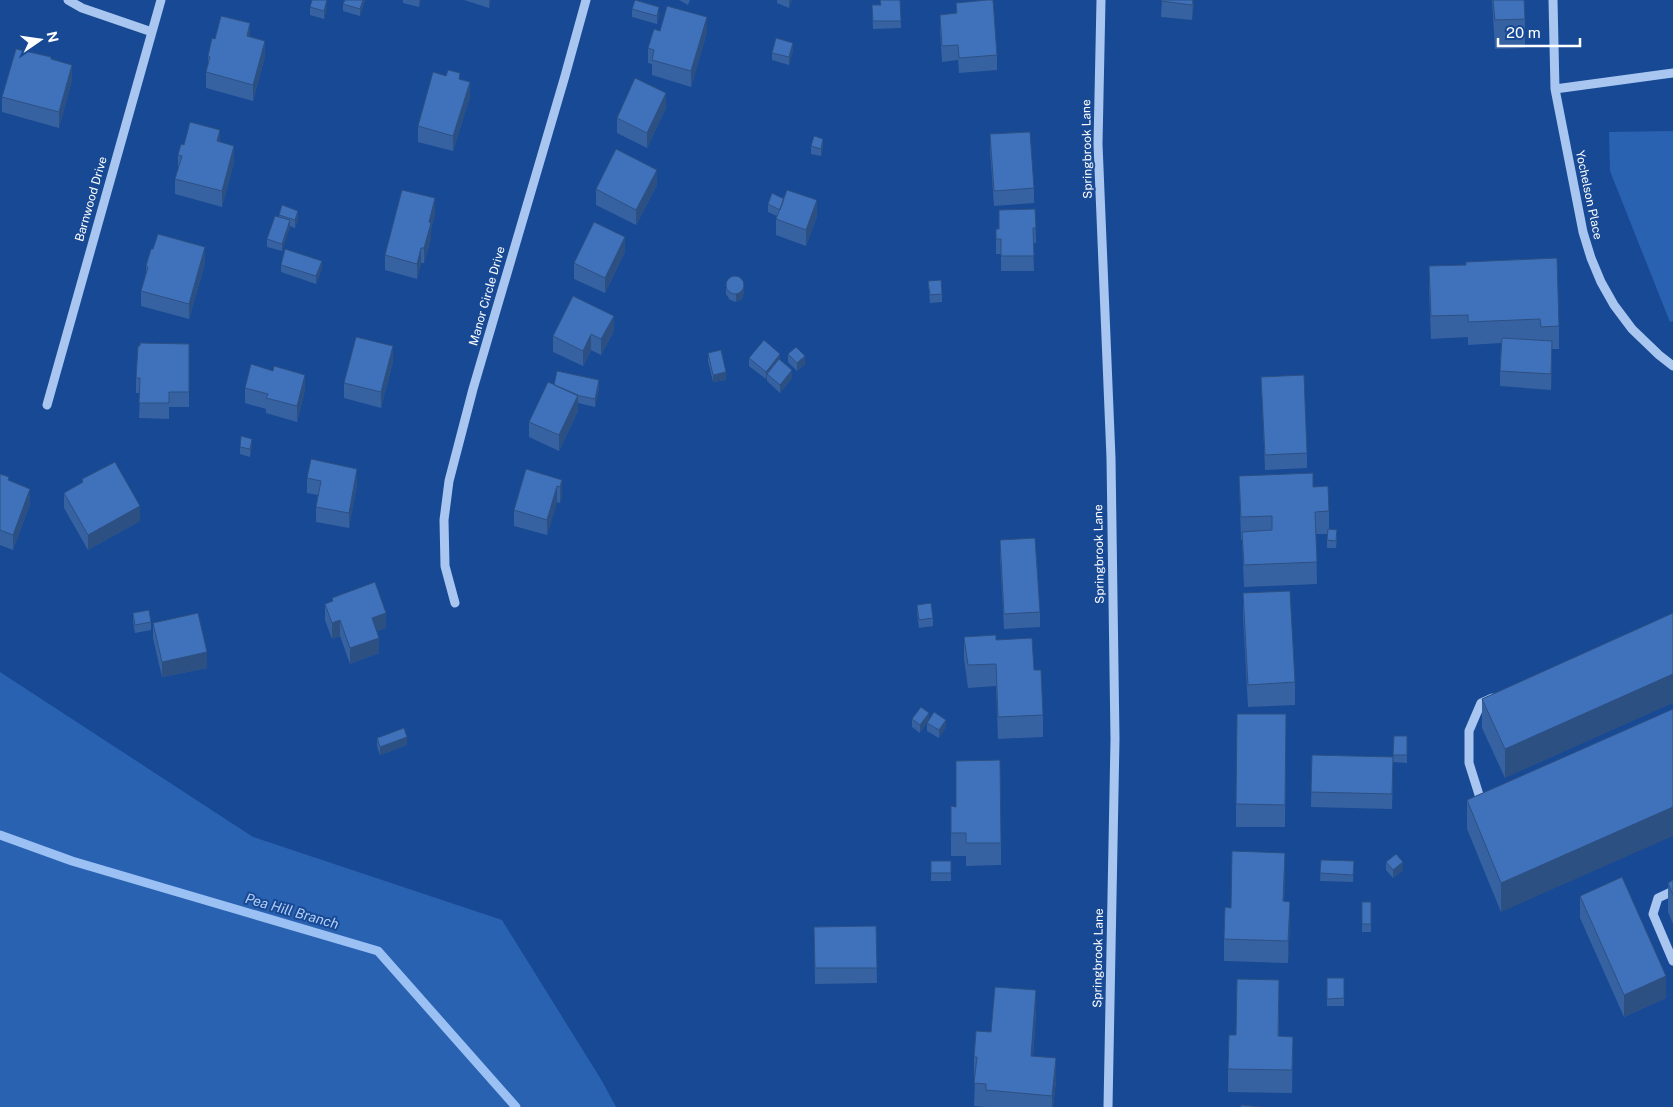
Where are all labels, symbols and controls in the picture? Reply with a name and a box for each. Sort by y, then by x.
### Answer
north arrow [15,15,65,65]
scale bar [1498,15,1580,47]
text: 20 m [1506,24,1541,41]
text: N [44,30,62,44]
street label: Springbrook Lane [1079,99,1095,199]
street label: Yochelson Place [1573,149,1605,241]
street label: Barnwood Drive [72,155,110,243]
street label: Manor Circle Drive [466,245,508,347]
street label: Springbrook Lane [1091,504,1107,604]
water label: Pea Hill Branch [243,890,341,932]
street label: Springbrook Lane [1090,908,1106,1008]

